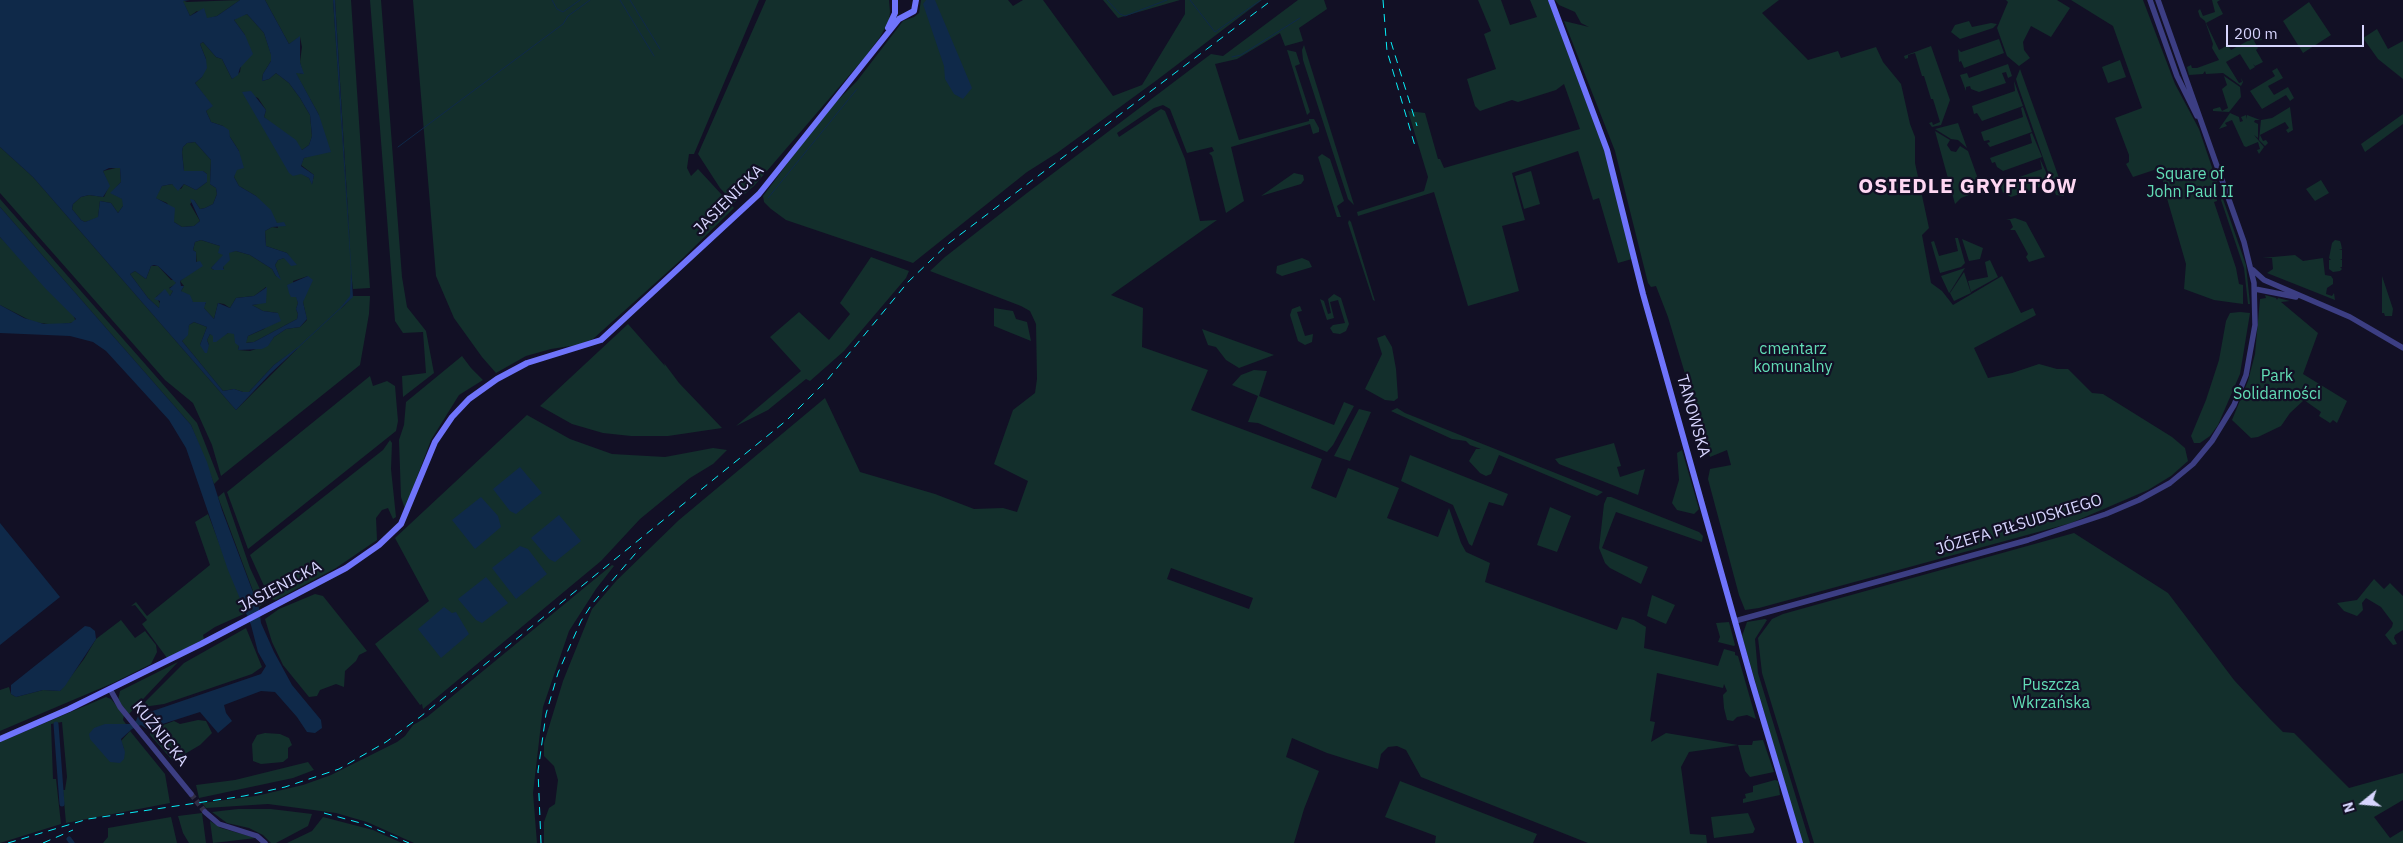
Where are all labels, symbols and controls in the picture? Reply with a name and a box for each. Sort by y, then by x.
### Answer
scale bar [2228,15,2366,47]
text: 200 m [2234,24,2278,43]
street label: JASIENICKA [690,161,768,239]
park label: Square of John Paul II [2146,164,2234,202]
district label: OSIEDLE GRYFITÓW [1856,174,2080,200]
park label: cmentarz komunalny [1753,339,1833,377]
park label: Park Solidarności [2233,366,2321,404]
street label: TANOWSKA [1672,373,1714,459]
street label: JÓZEFA PIŁSUDSKIEGO [1934,491,2104,559]
street label: JASIENICKA [235,557,325,617]
park label: Puszcza Wkrzańska [2012,675,2090,713]
street label: KUŹNICKA [128,698,192,770]
north arrow [2338,778,2388,828]
text: N [2339,800,2359,815]

